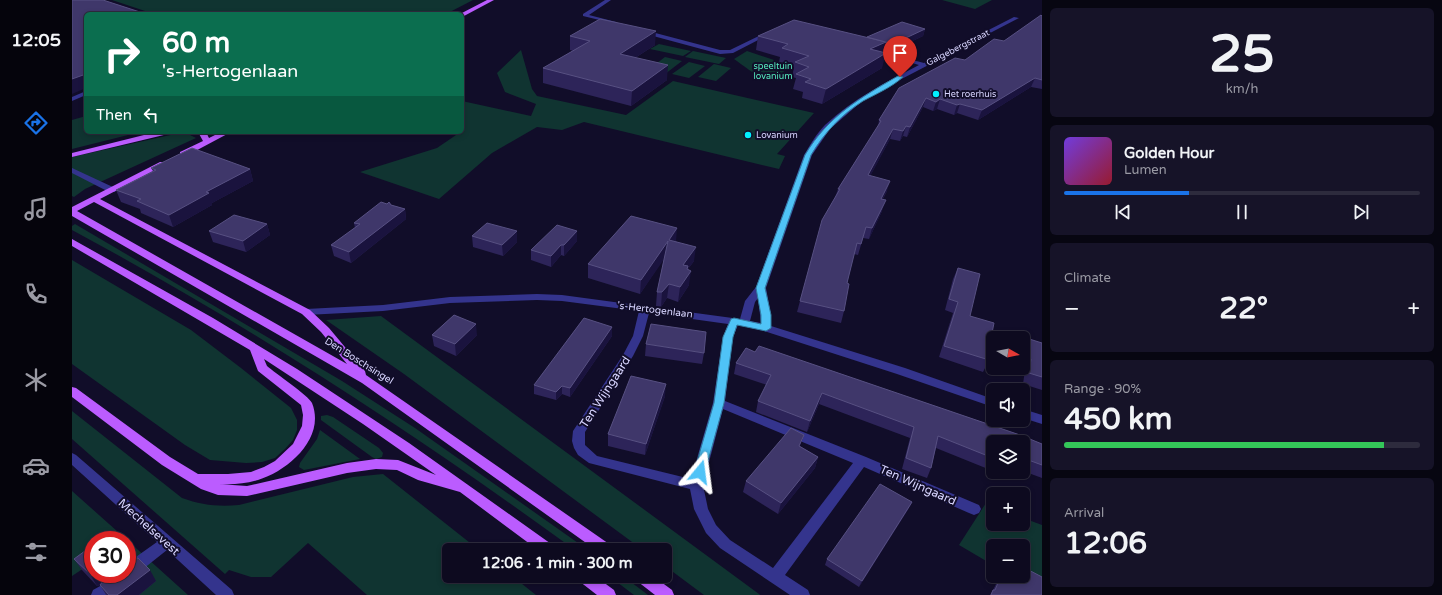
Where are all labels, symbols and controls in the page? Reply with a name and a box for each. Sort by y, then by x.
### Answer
text: 25 [1209,23,1275,86]
text: 60 m [162,26,230,60]
street label: Galgebergstraat [925,27,992,69]
icon: right [96,28,148,80]
text: 12:05 [11,29,61,51]
pin [883,36,917,77]
icon: arrive [889,42,911,64]
text: 's-Hertogenlaan [162,60,298,82]
park label: speeltuin lovanium [753,61,793,82]
text: km/h [1226,81,1258,97]
marker: Het roerhuis [931,89,941,99]
place label: Het roerhuis [944,89,996,100]
icon: left [140,104,162,126]
text: Then [96,106,132,124]
icon: directions [22,109,50,137]
marker: Lovanium [743,130,753,140]
place label: Lovanium [756,130,798,141]
text: Golden Hour [1124,144,1214,162]
text: Lumen [1124,162,1167,178]
icon: music [22,195,50,223]
icon: previous [1112,201,1134,223]
icon: pause [1231,201,1253,223]
icon: next [1350,201,1372,223]
text: Climate [1064,270,1111,286]
icon: phone [22,280,50,308]
text: 22° [1219,290,1268,327]
text: − [1064,296,1080,322]
text: + [1408,296,1420,322]
street label: 's-Hertogenlaan [617,299,693,321]
north arrow [986,331,1030,375]
map controls [986,331,1030,583]
street label: Den Boschsingel [322,335,396,387]
street label: Ten Wijngaard [577,354,633,430]
icon: climate [22,366,50,394]
text: Range · 90% [1064,381,1141,397]
button: sound [986,383,1030,427]
text: 450 km [1064,401,1172,438]
button: layers [986,435,1030,479]
position arrow [679,451,721,493]
icon: car [22,452,50,480]
street label: Ten Wijngaard [878,462,958,508]
button: + [986,487,1030,531]
street label: Mechelsevest [115,496,183,558]
text: Arrival [1064,505,1104,521]
text: 12:06 [1064,525,1147,562]
speed limit sign: 30 [84,531,136,583]
icon: filters [22,538,50,566]
button: − [986,539,1030,583]
text: 12:06 · 1 min · 300 m [482,554,632,572]

